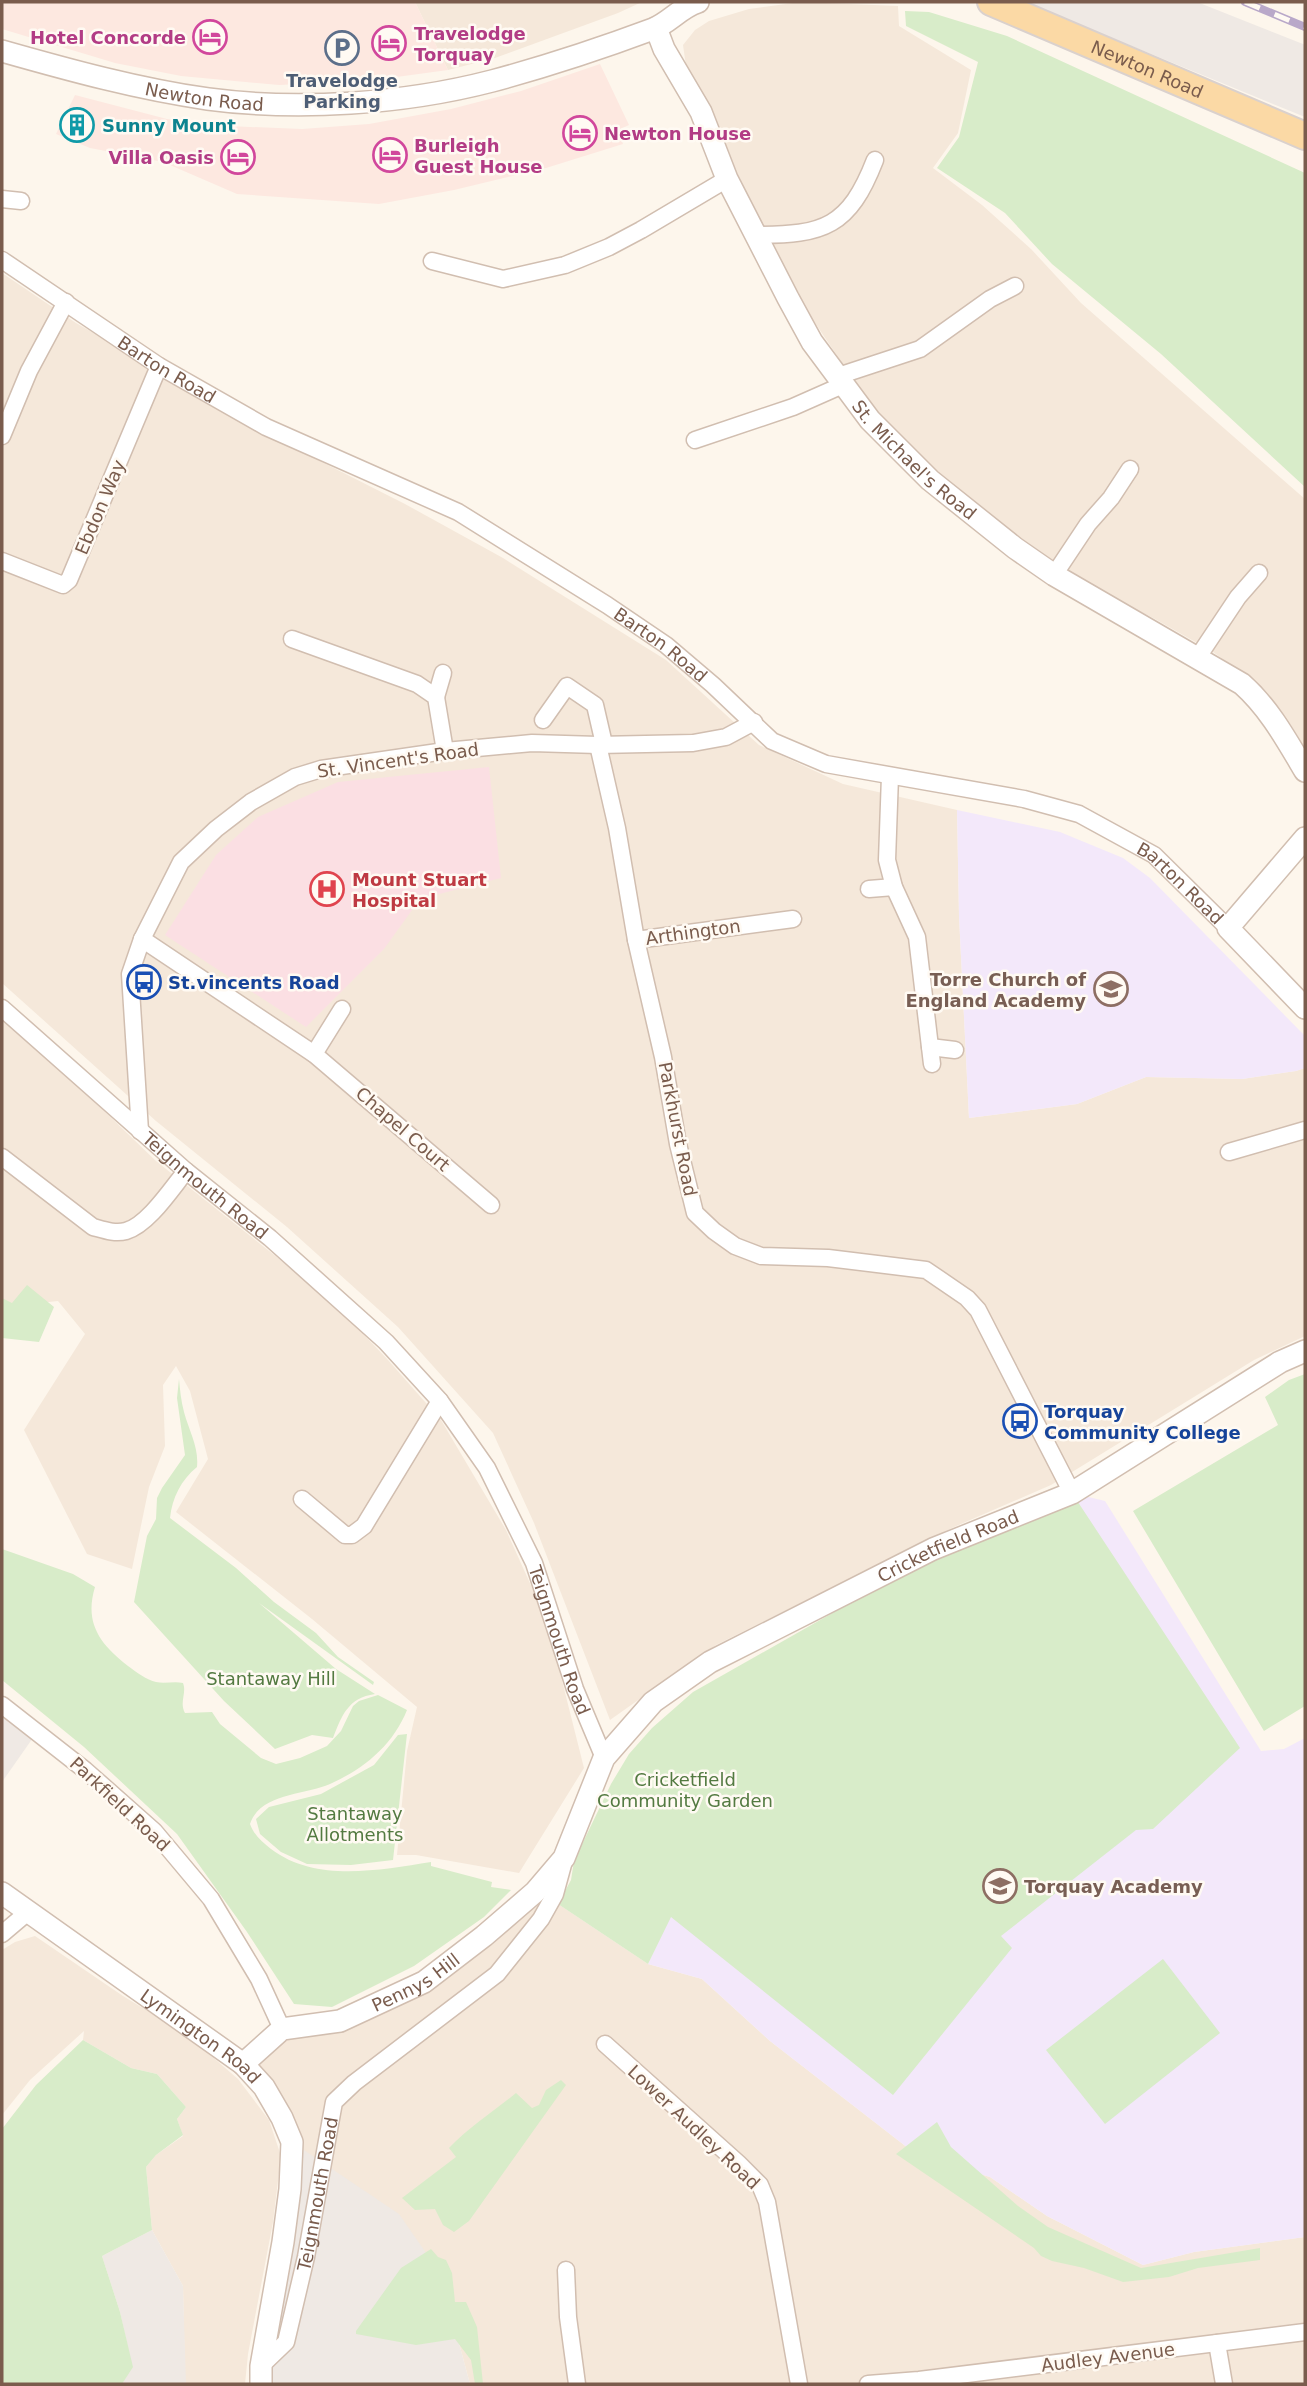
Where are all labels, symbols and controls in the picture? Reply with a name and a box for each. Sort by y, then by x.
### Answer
hotel icon: Hotel Concorde [191,18,229,56]
place label: Travelodge Torquay [414,23,526,65]
hotel icon: Travelodge Torquay [370,24,408,62]
place label: Hotel Concorde [30,27,186,48]
parking icon: Travelodge Parking [323,29,361,67]
street label: Newton Road [1088,36,1207,102]
place label: Travelodge Parking [286,70,398,112]
street label: Newton Road [143,78,264,114]
building icon: Sunny Mount [58,106,96,144]
hotel icon: Newton House [561,114,599,152]
place label: Sunny Mount [102,115,236,136]
place label: Newton House [604,123,751,144]
place label: Burleigh Guest House [414,135,543,177]
hotel icon: Burleigh Guest House [371,136,409,174]
hotel icon: Villa Oasis [219,138,257,176]
place label: Villa Oasis [108,147,214,168]
street label: Barton Road [114,331,220,407]
street label: St. Michael's Road [848,396,981,524]
street label: Ebdon Way [71,456,129,557]
street label: Barton Road [610,603,712,686]
street label: St. Vincent's Road [316,738,480,782]
street label: Barton Road [1134,837,1228,928]
place label: Mount Stuart Hospital [352,869,487,911]
hospital icon: Mount Stuart Hospital [308,870,346,908]
street label: Arthington [644,915,742,949]
bus stop icon: St.vincents Road [125,963,163,1001]
place label: Torre Church of England Academy [905,969,1086,1011]
school or university icon: Torre Church of England Academy [1092,970,1130,1008]
place label: St.vincents Road [168,972,340,993]
street label: Parkhurst Road [655,1060,701,1198]
street label: Chapel Court [352,1082,454,1176]
street label: Teignmouth Road [138,1127,273,1243]
place label: Torquay Community College [1044,1401,1241,1443]
bus stop icon: Torquay Community College [1001,1402,1039,1440]
street label: Cricketfield Road [874,1505,1022,1586]
street label: Teignmouth Road [525,1562,595,1718]
park label: Stantaway Hill [206,1668,336,1689]
street label: Parkfield Road [66,1752,174,1856]
park label: Cricketfield Community Garden [597,1769,773,1811]
park label: Stantaway Allotments [307,1803,403,1845]
school or university icon: Torquay Academy [981,1867,1019,1905]
place label: Torquay Academy [1024,1876,1203,1897]
street label: Pennys Hill [368,1948,463,2015]
street label: Lymington Road [137,1984,266,2087]
street label: Lower Audley Road [624,2061,764,2193]
street label: Teignmouth Road [292,2115,342,2274]
street label: Audley Avenue [1040,2338,1176,2376]

